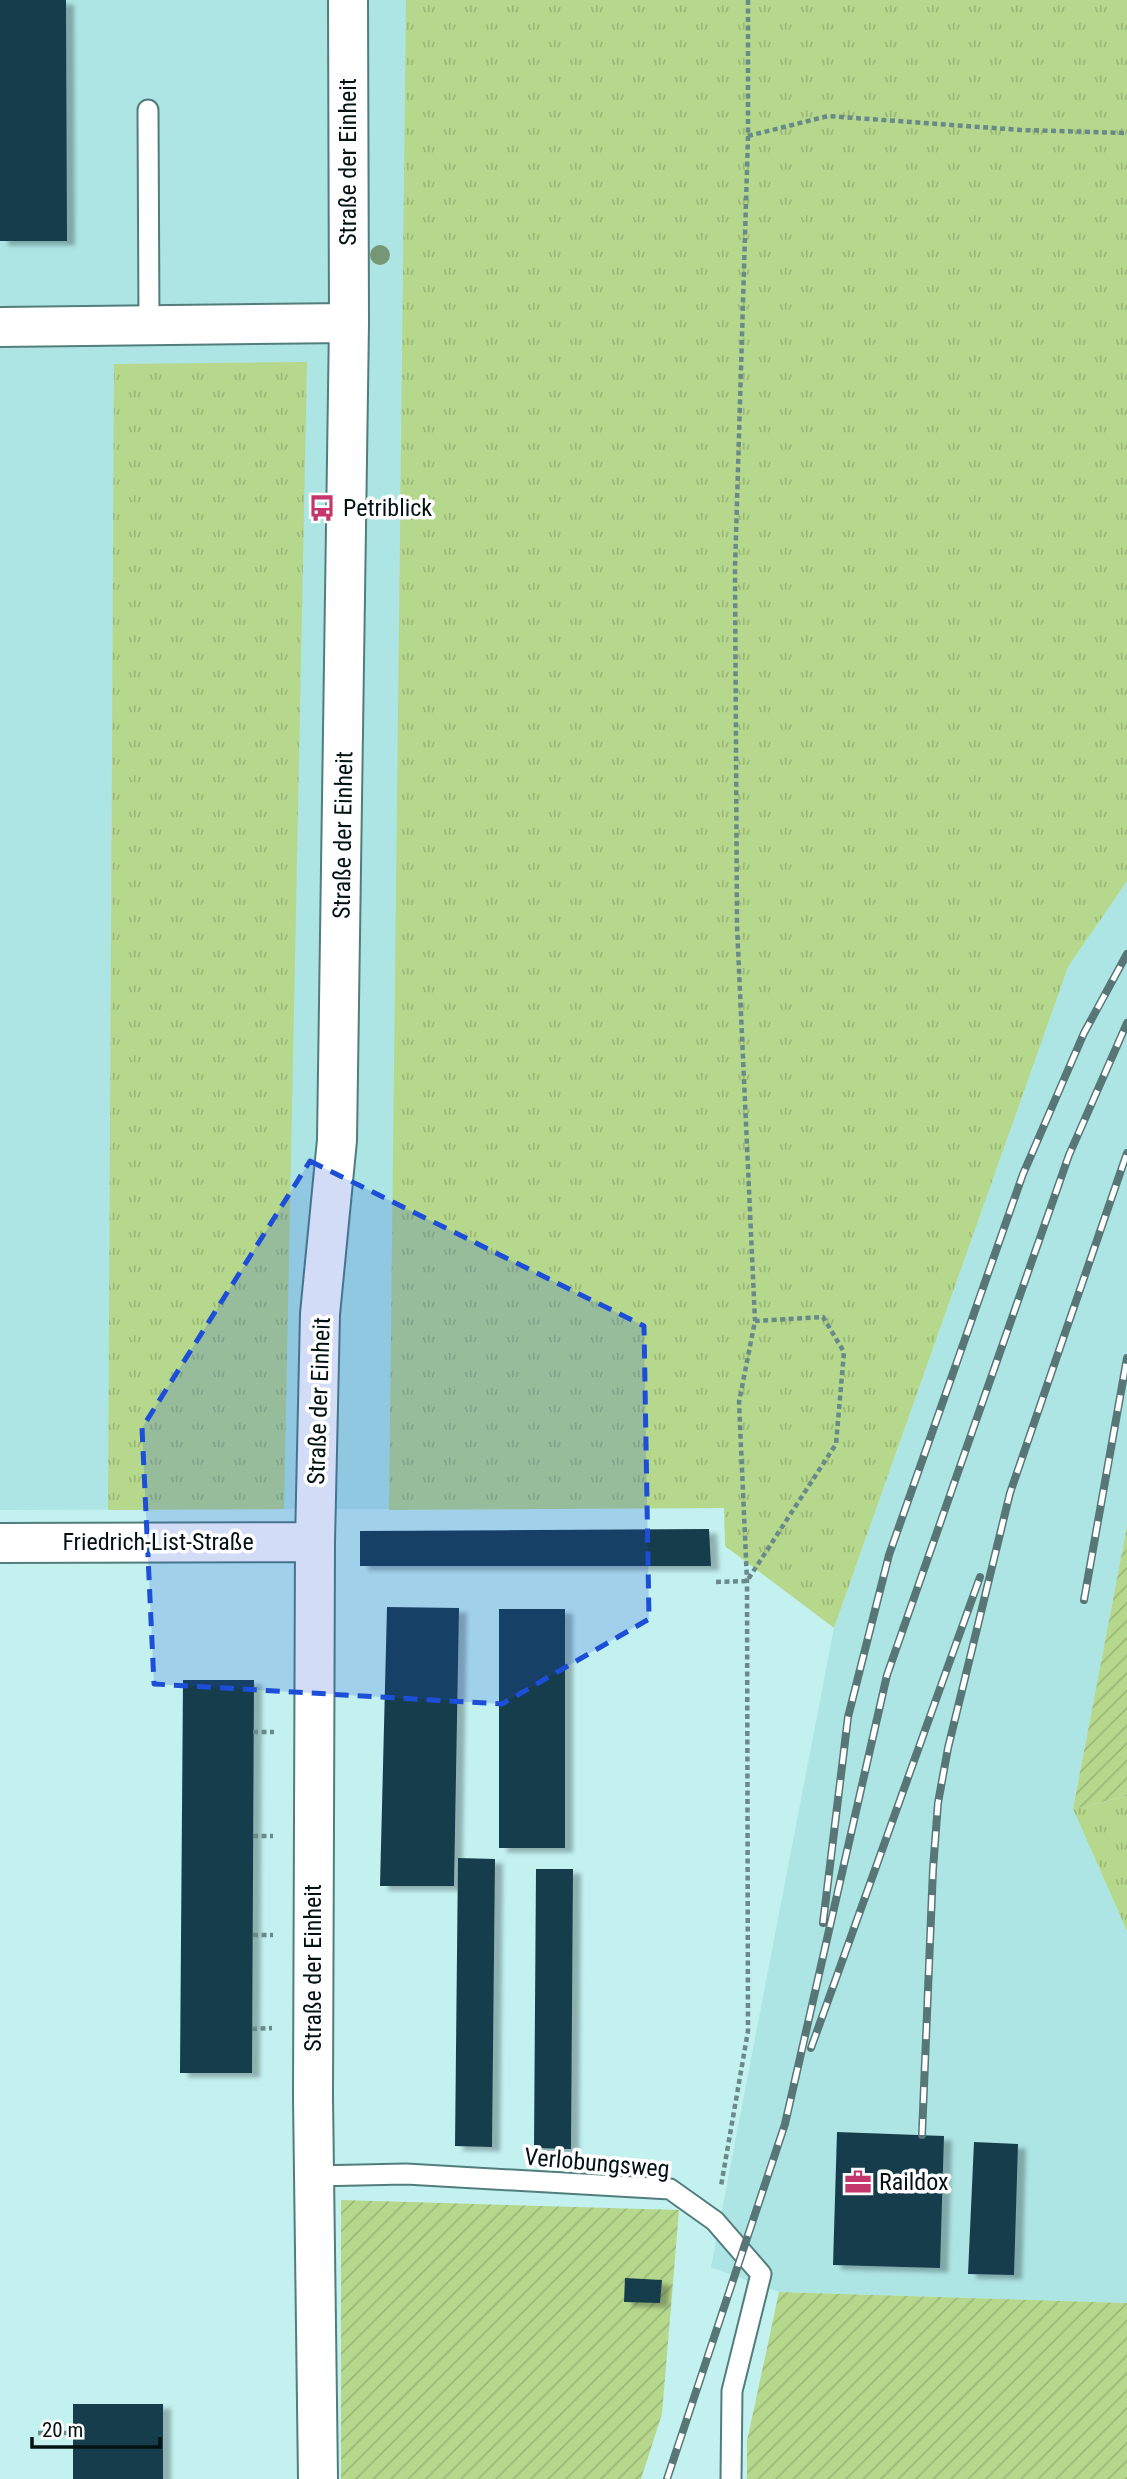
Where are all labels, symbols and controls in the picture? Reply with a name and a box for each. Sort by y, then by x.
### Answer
street label: Straße der Einheit [334,78,362,246]
bus stop icon: Petriblick [307,493,337,523]
place label: Petriblick [343,494,432,522]
street label: Straße der Einheit [328,751,358,919]
street label: Straße der Einheit [302,1317,336,1485]
street label: Friedrich-List-Straße [62,1528,254,1556]
street label: Straße der Einheit [299,1884,327,2052]
street label: Verlobungsweg [523,2143,671,2183]
office icon: Raildox [843,2167,873,2197]
place label: Raildox [879,2168,949,2196]
scale bar [32,2406,159,2450]
text: 20 m [42,2418,83,2442]

